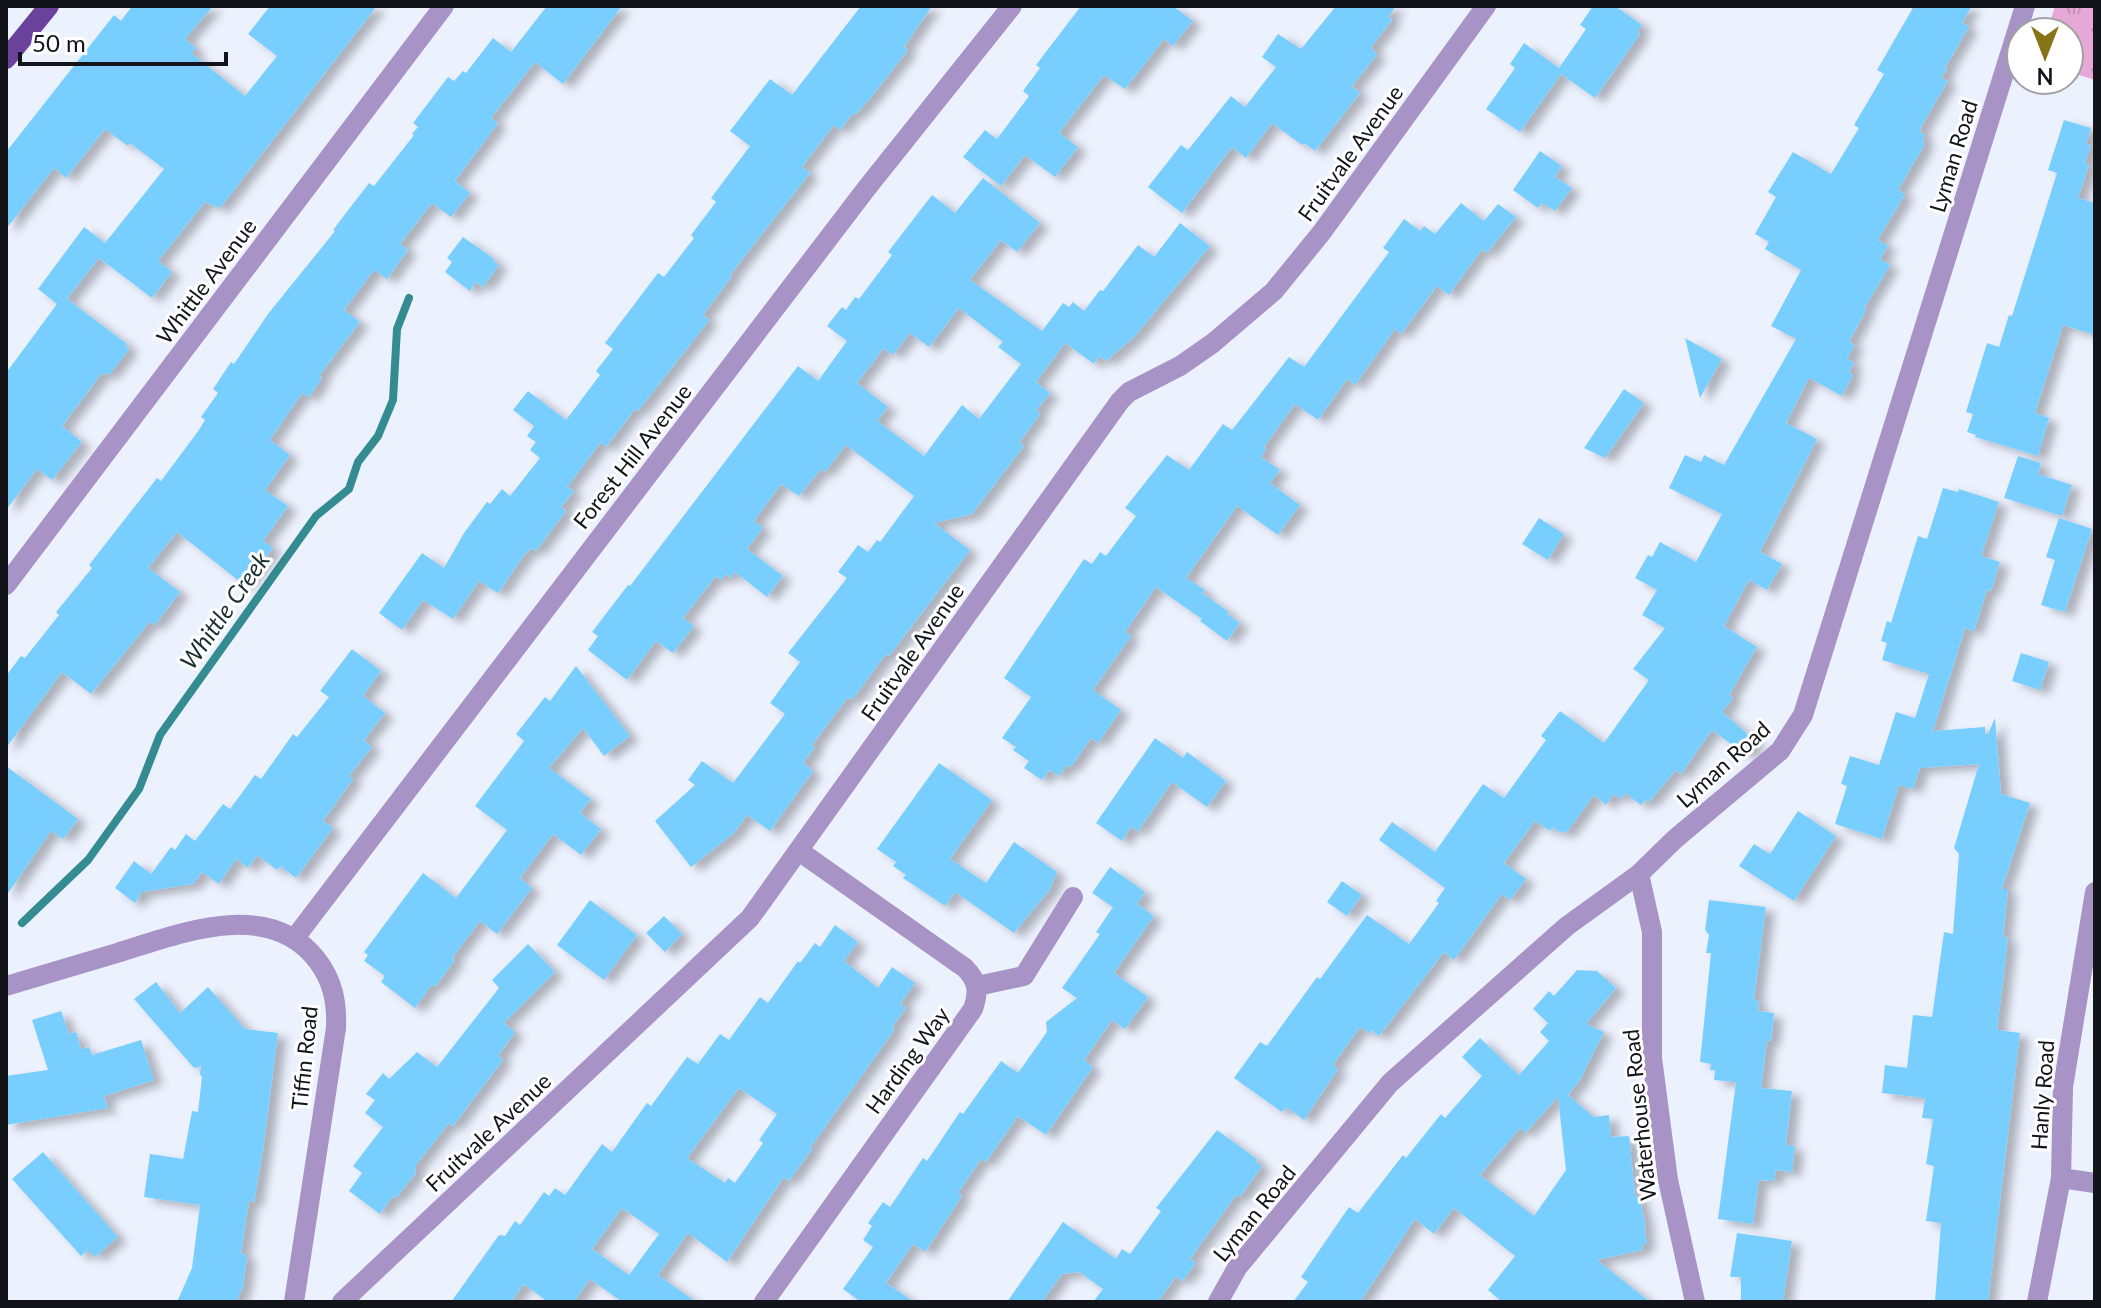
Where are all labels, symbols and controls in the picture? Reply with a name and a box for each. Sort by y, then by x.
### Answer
scale bar [20,16,226,66]
north arrow [2005,16,2085,96]
text: 50 m [32,28,86,57]
text: N [2037,63,2053,90]
street label: Fruitvale Avenue [1292,80,1408,226]
street label: Lyman Road [1923,96,1983,216]
street label: Whittle Avenue [150,213,262,349]
street label: Forest Hill Avenue [567,378,697,534]
water label: Whittle Creek [173,545,275,674]
street label: Fruitvale Avenue [855,578,969,726]
street label: Lyman Road [1671,715,1775,813]
street label: Harding Way [859,1001,955,1119]
street label: Tiffin Road [285,1005,323,1111]
street label: Waterhouse Road [1617,1028,1661,1202]
street label: Hanly Road [2025,1039,2059,1151]
street label: Fruitvale Avenue [420,1067,556,1197]
street label: Lyman Road [1207,1159,1301,1267]

